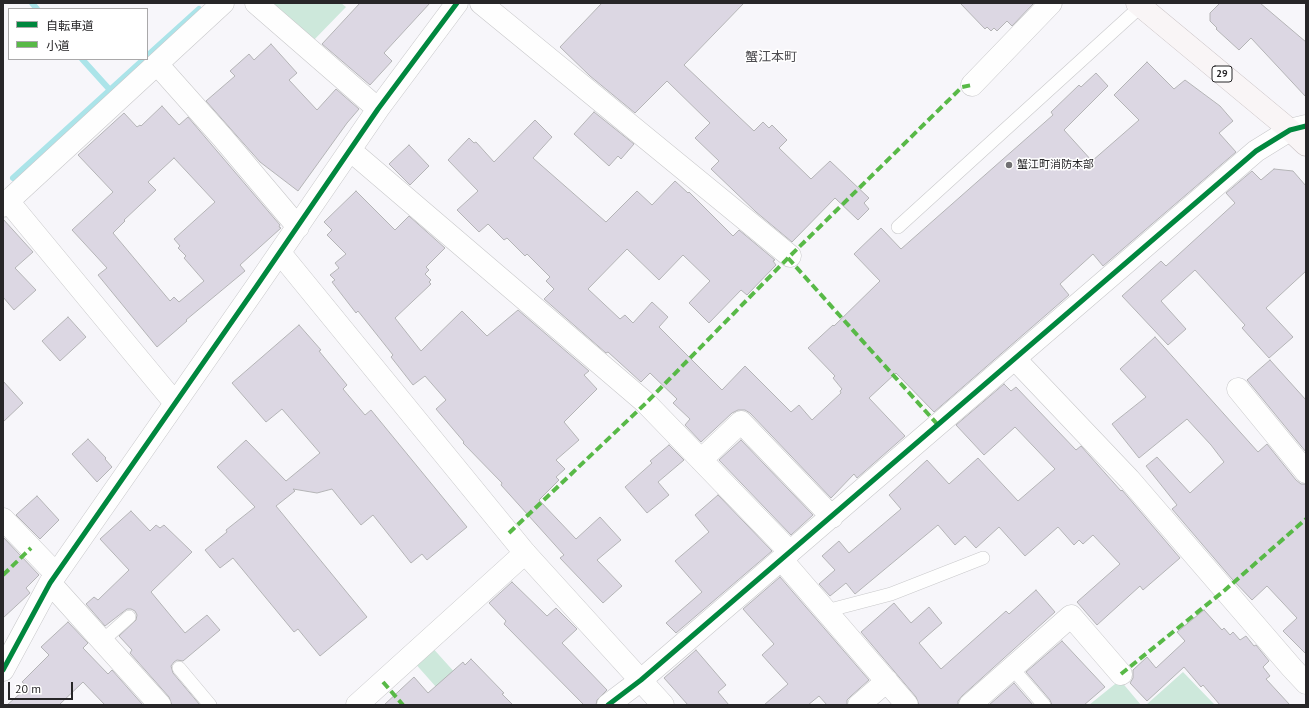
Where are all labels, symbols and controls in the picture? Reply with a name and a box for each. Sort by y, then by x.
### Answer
legend [8,8,148,60]
text: 自転車道 [46,18,94,33]
text: 小道 [46,38,70,53]
district label: 蟹江本町 [745,49,797,65]
road number: 29 [1212,66,1232,82]
place label: 蟹江町消防本部 [1017,158,1094,172]
marker: 蟹江町消防本部 [1004,160,1014,170]
scale bar [10,674,75,700]
text: 20 m [15,681,41,696]

